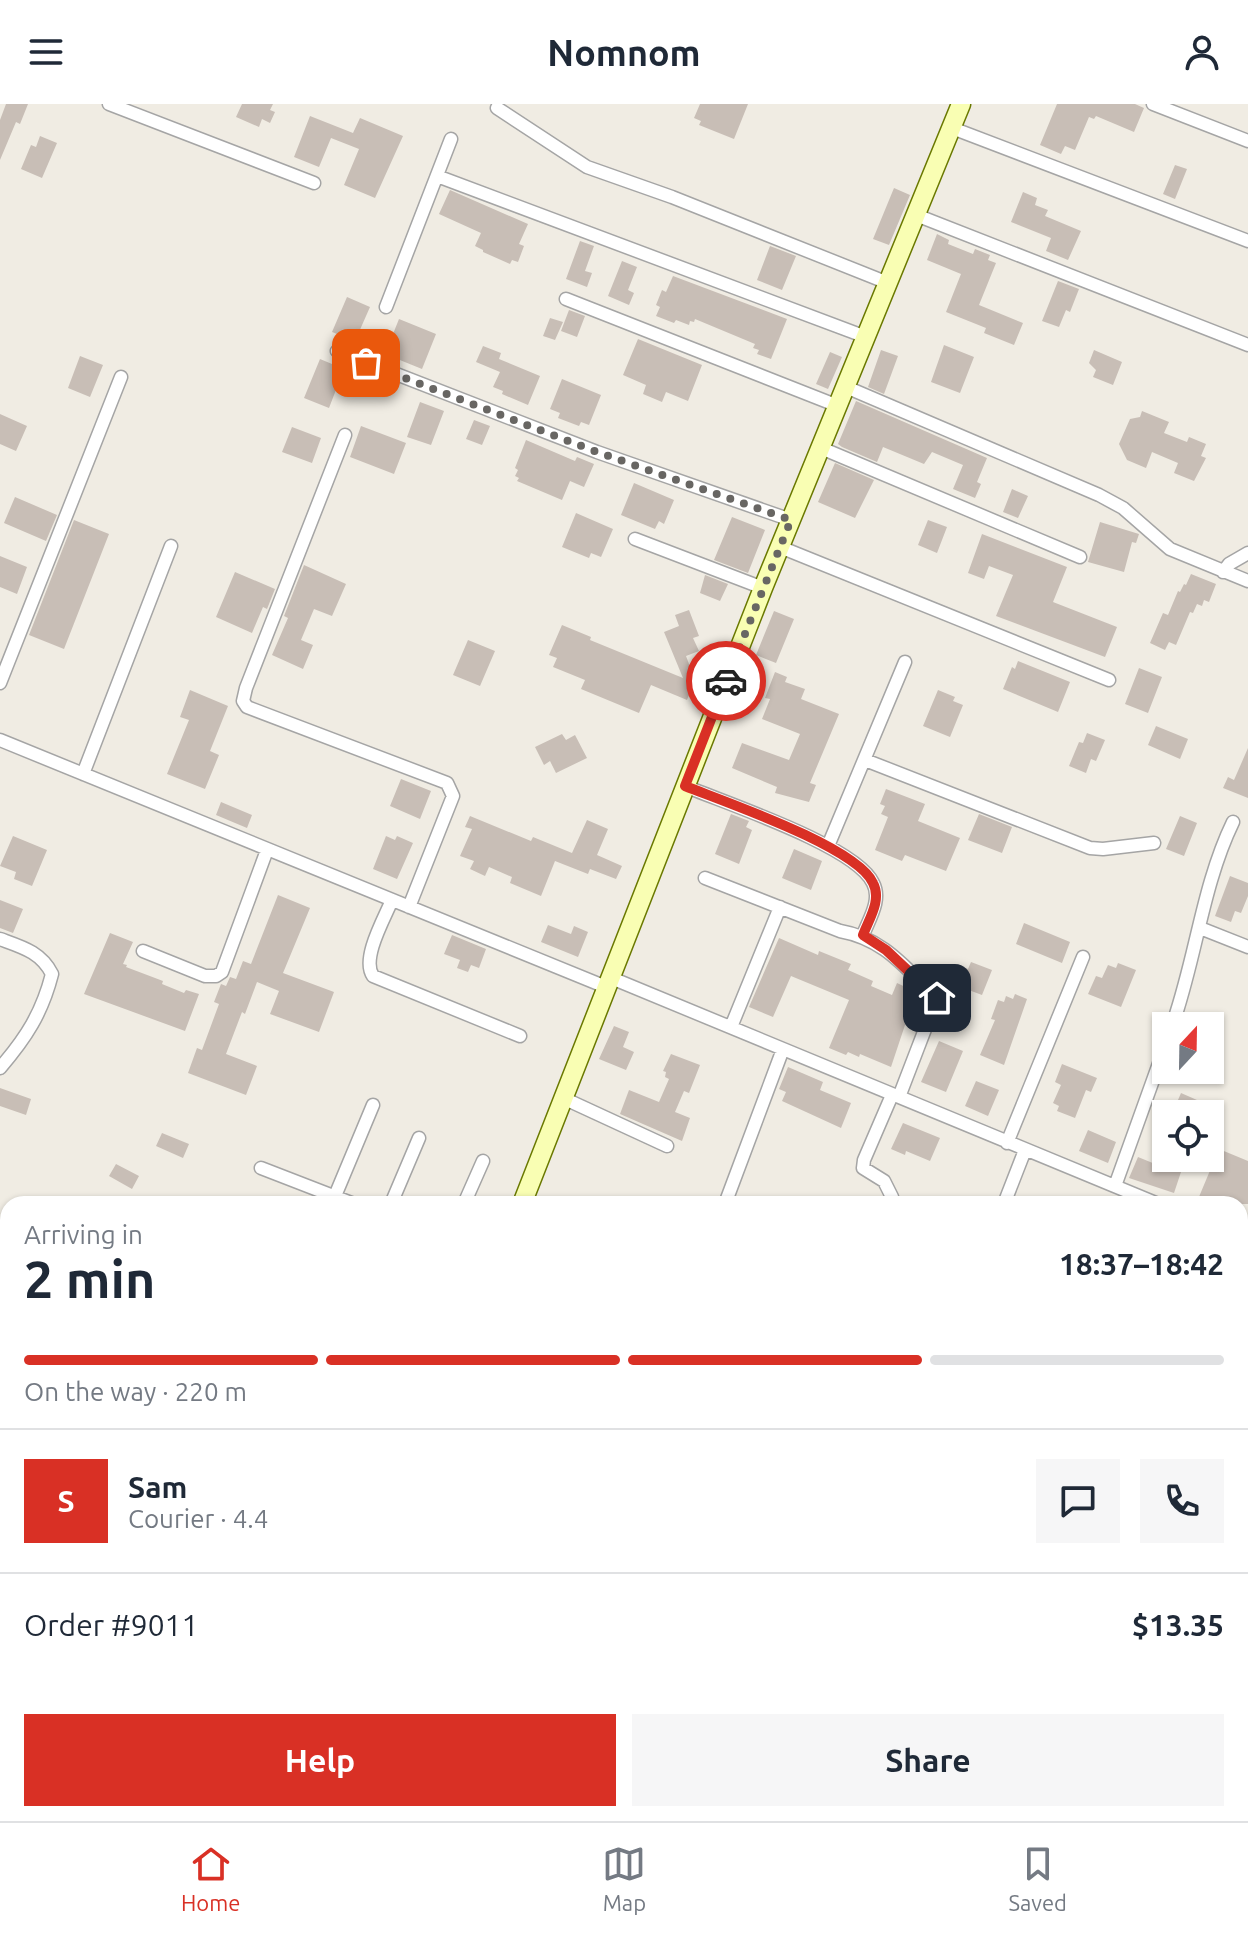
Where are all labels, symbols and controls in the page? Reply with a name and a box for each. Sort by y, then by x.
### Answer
icon: menu [24,30,68,74]
icon: person [1180,30,1224,74]
text: Nomnom [547,32,701,73]
pin [332,329,400,397]
icon: bag [344,341,388,385]
courier [686,641,766,721]
icon: car [704,659,748,703]
pin [903,964,971,1032]
icon: home [915,976,959,1020]
north arrow [1152,1012,1224,1084]
map controls [1152,1012,1224,1172]
button: locate [1152,1100,1224,1172]
text: Arriving in [24,1220,143,1249]
text: 18:37–18:42 [1059,1247,1224,1281]
text: 2 min [24,1250,155,1308]
text: On the way · 220 m [24,1377,247,1406]
button: chat [1036,1459,1120,1543]
button: phone [1140,1459,1224,1543]
text: Sam [128,1470,187,1504]
text: S [57,1484,75,1518]
text: Courier · 4.4 [128,1504,268,1533]
text: Order #9011 [24,1608,198,1642]
text: $13.35 [1132,1608,1224,1642]
button: Help [24,1714,616,1806]
button: Share [632,1714,1224,1806]
tab: Home [181,1842,240,1915]
tab: Map [602,1842,646,1915]
tab: Saved [1008,1842,1067,1915]

